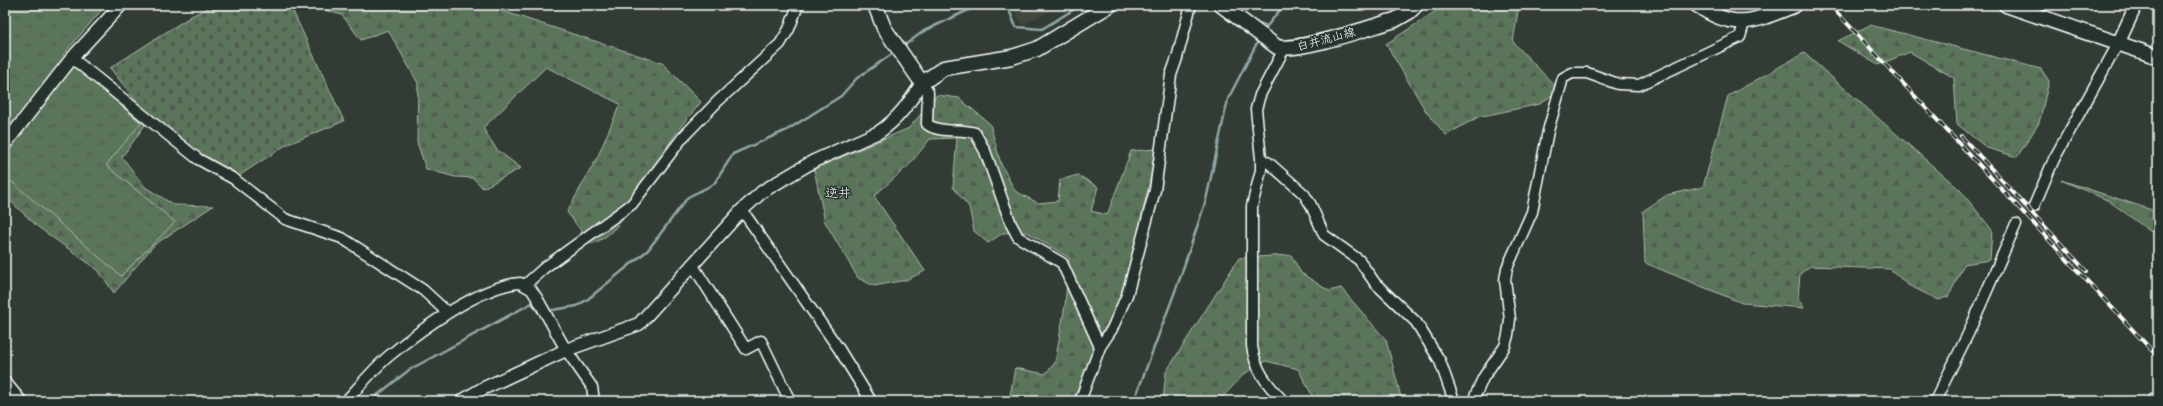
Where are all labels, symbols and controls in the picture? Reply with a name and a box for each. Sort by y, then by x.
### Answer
street label: 白井流山線 [1295,24,1357,54]
district label: 逆井 [825,184,851,201]

